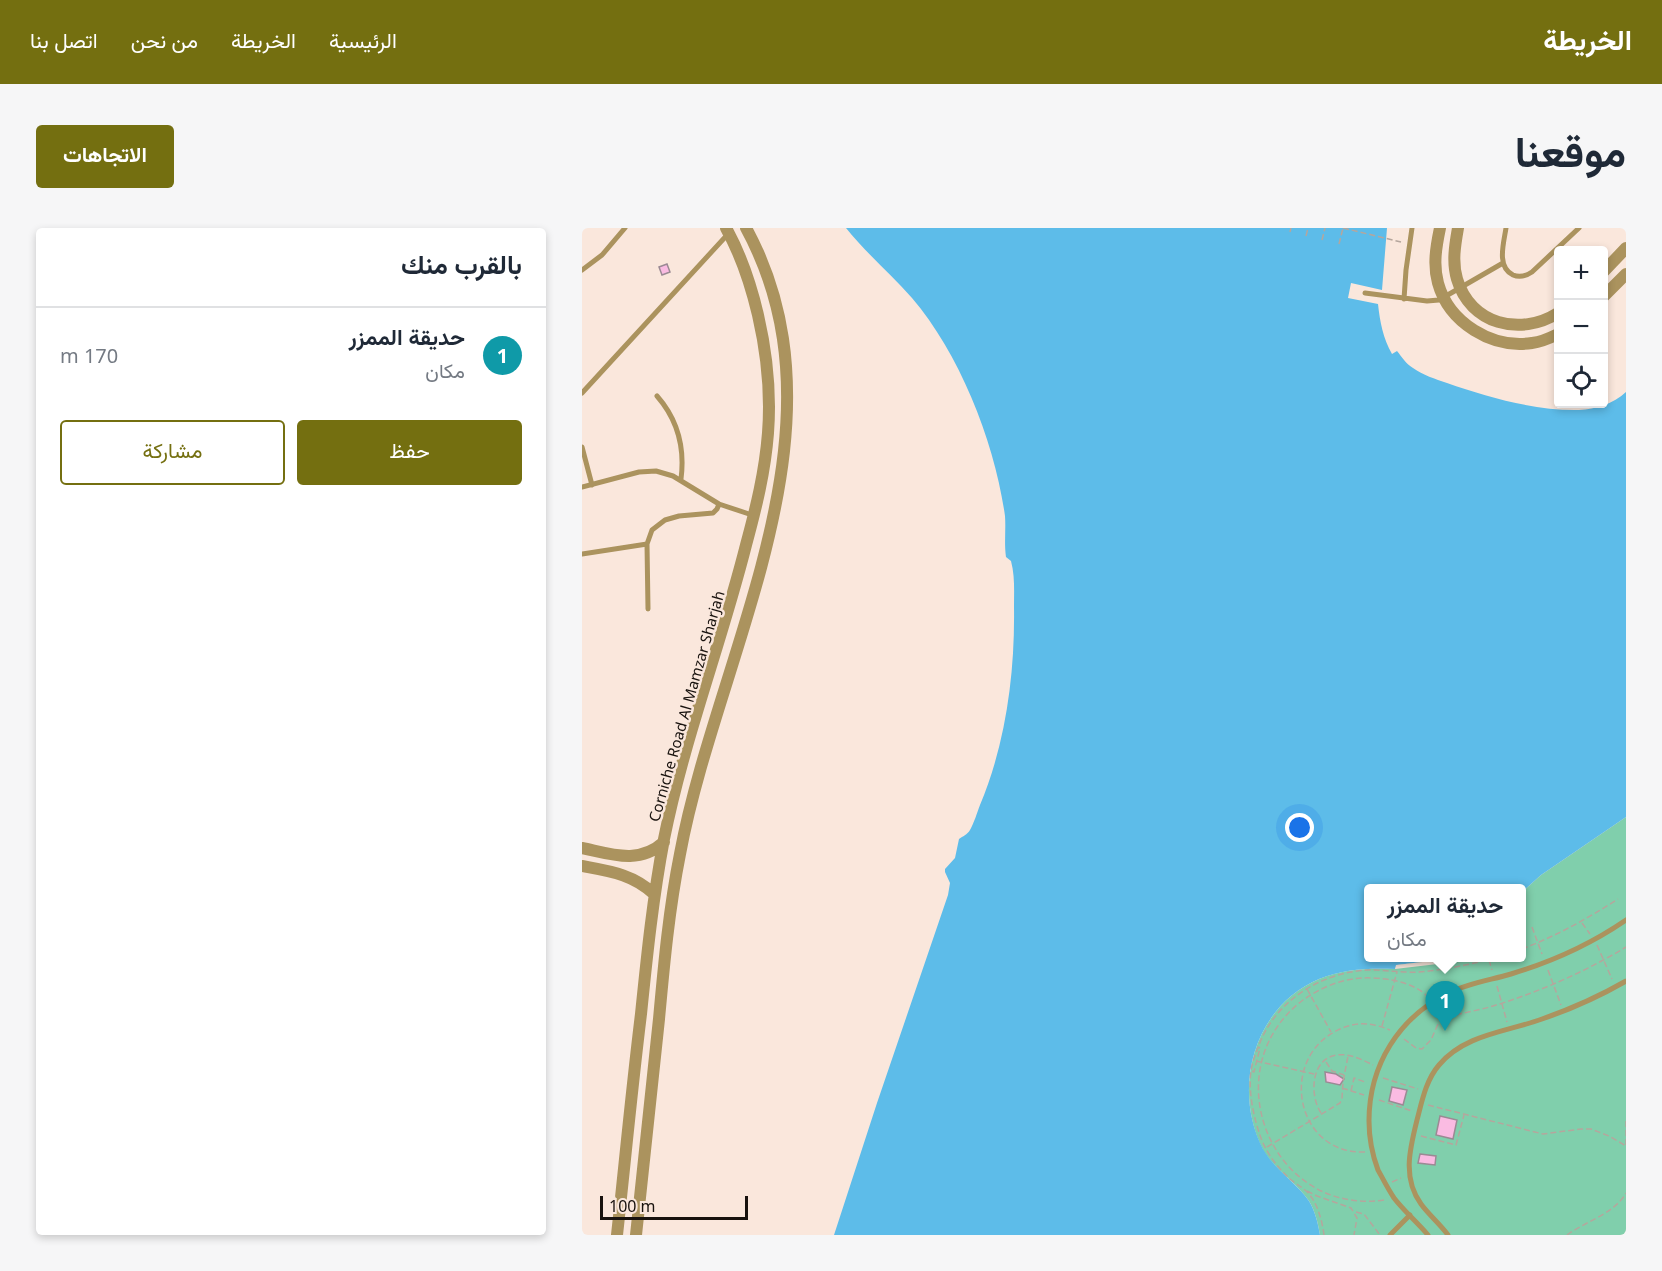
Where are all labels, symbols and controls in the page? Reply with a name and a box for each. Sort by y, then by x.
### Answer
text: الخريطة [1543,20,1632,58]
text: اتصل بنا [30,26,98,54]
text: من نحن [131,26,198,54]
text: الخريطة [231,26,296,54]
text: الرئيسية [329,26,397,54]
text: موقعنا [1515,122,1626,179]
button: الاتجاهات [36,125,174,188]
text: بالقرب منك [401,246,522,282]
map controls [1554,246,1608,408]
button: + [1554,246,1608,300]
button: − [1554,300,1608,354]
text: حديقة الممزر [349,321,465,351]
text: 170 m [60,342,118,369]
text: 1 [497,342,508,369]
button: locate [1554,354,1608,408]
text: مكان [425,357,465,384]
button: مشاركة [60,420,285,485]
button: حفظ [297,420,522,485]
street label: Corniche Road Al Mamzar Sharjah [643,588,729,824]
your location [1285,813,1314,842]
popup [1364,884,1526,962]
text: حديقة الممزر [1387,889,1503,919]
text: مكان [1387,925,1427,952]
pin: 1 [1426,982,1464,1031]
scale bar [600,1193,748,1220]
text: 100 m [609,1195,656,1217]

